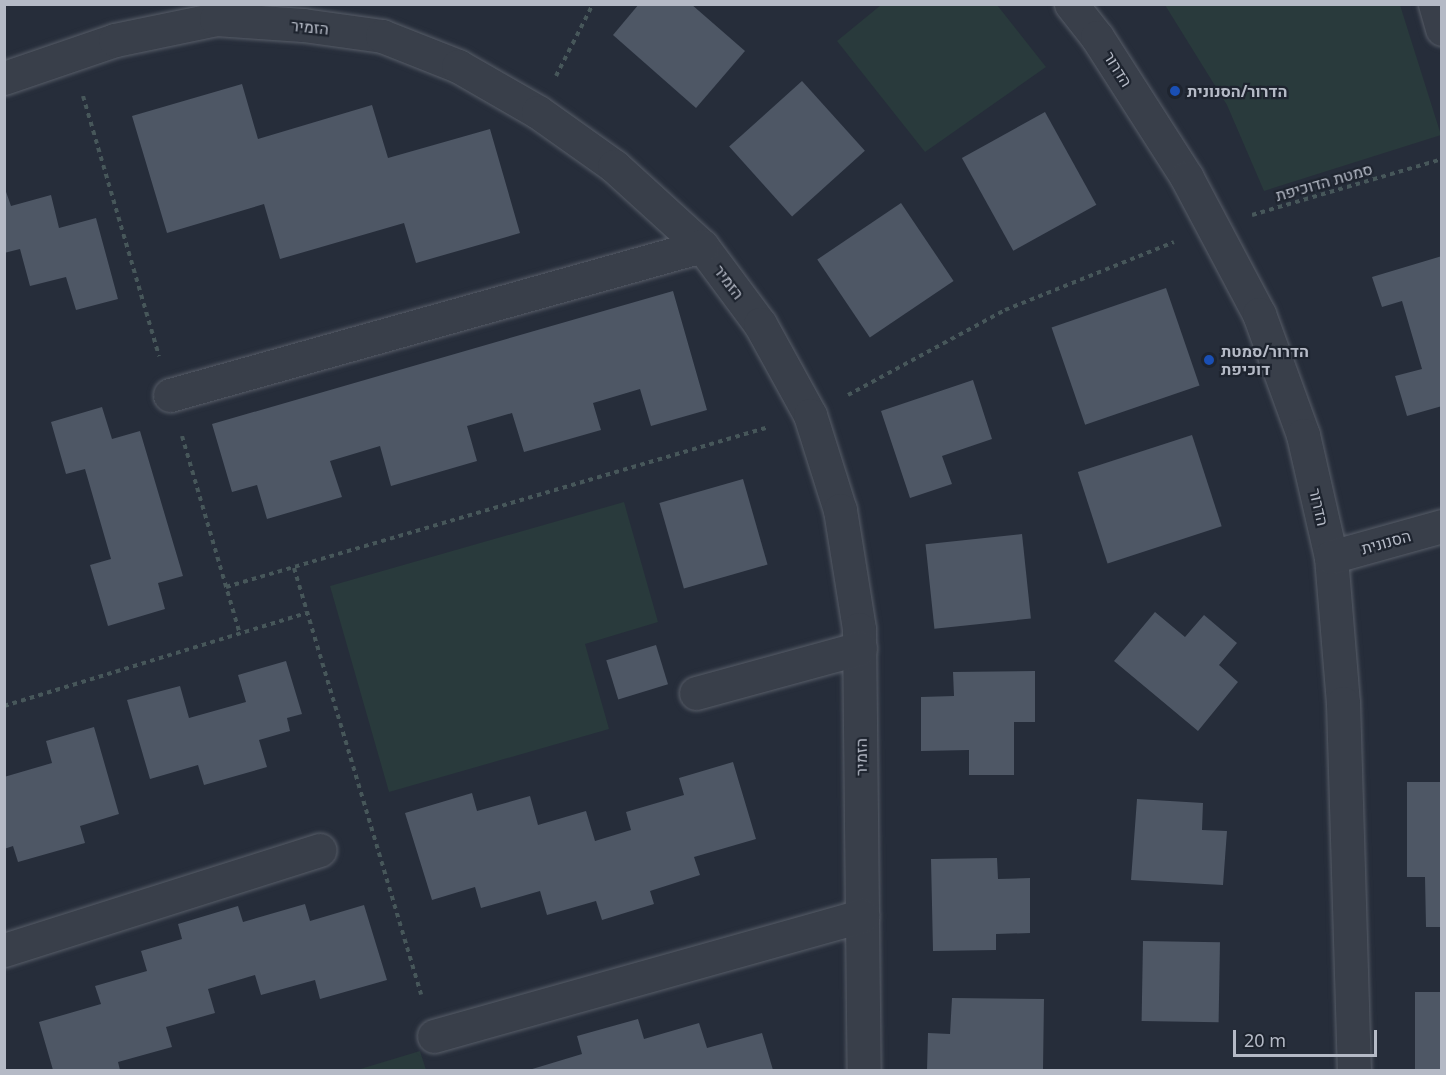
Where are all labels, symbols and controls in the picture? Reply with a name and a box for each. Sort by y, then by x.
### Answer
street label: הזמיר [290,15,330,39]
street label: הדרור [1100,48,1136,90]
place label: הדרור/הסנונית [1187,81,1287,101]
marker: הדרור/הסנונית [1168,84,1182,98]
street label: סמטת הדוכיפת [1273,159,1375,205]
street label: הזמיר [710,261,748,303]
place label: הדרור/סמטת דוכיפת [1221,341,1309,379]
marker: הדרור/סמטת דוכיפת [1202,353,1216,367]
street label: הדרור [1305,486,1333,528]
street label: הסנונית [1359,526,1413,558]
street label: הזמיר [851,738,871,776]
scale bar [1236,1018,1380,1056]
text: 20 m [1244,1028,1286,1052]

